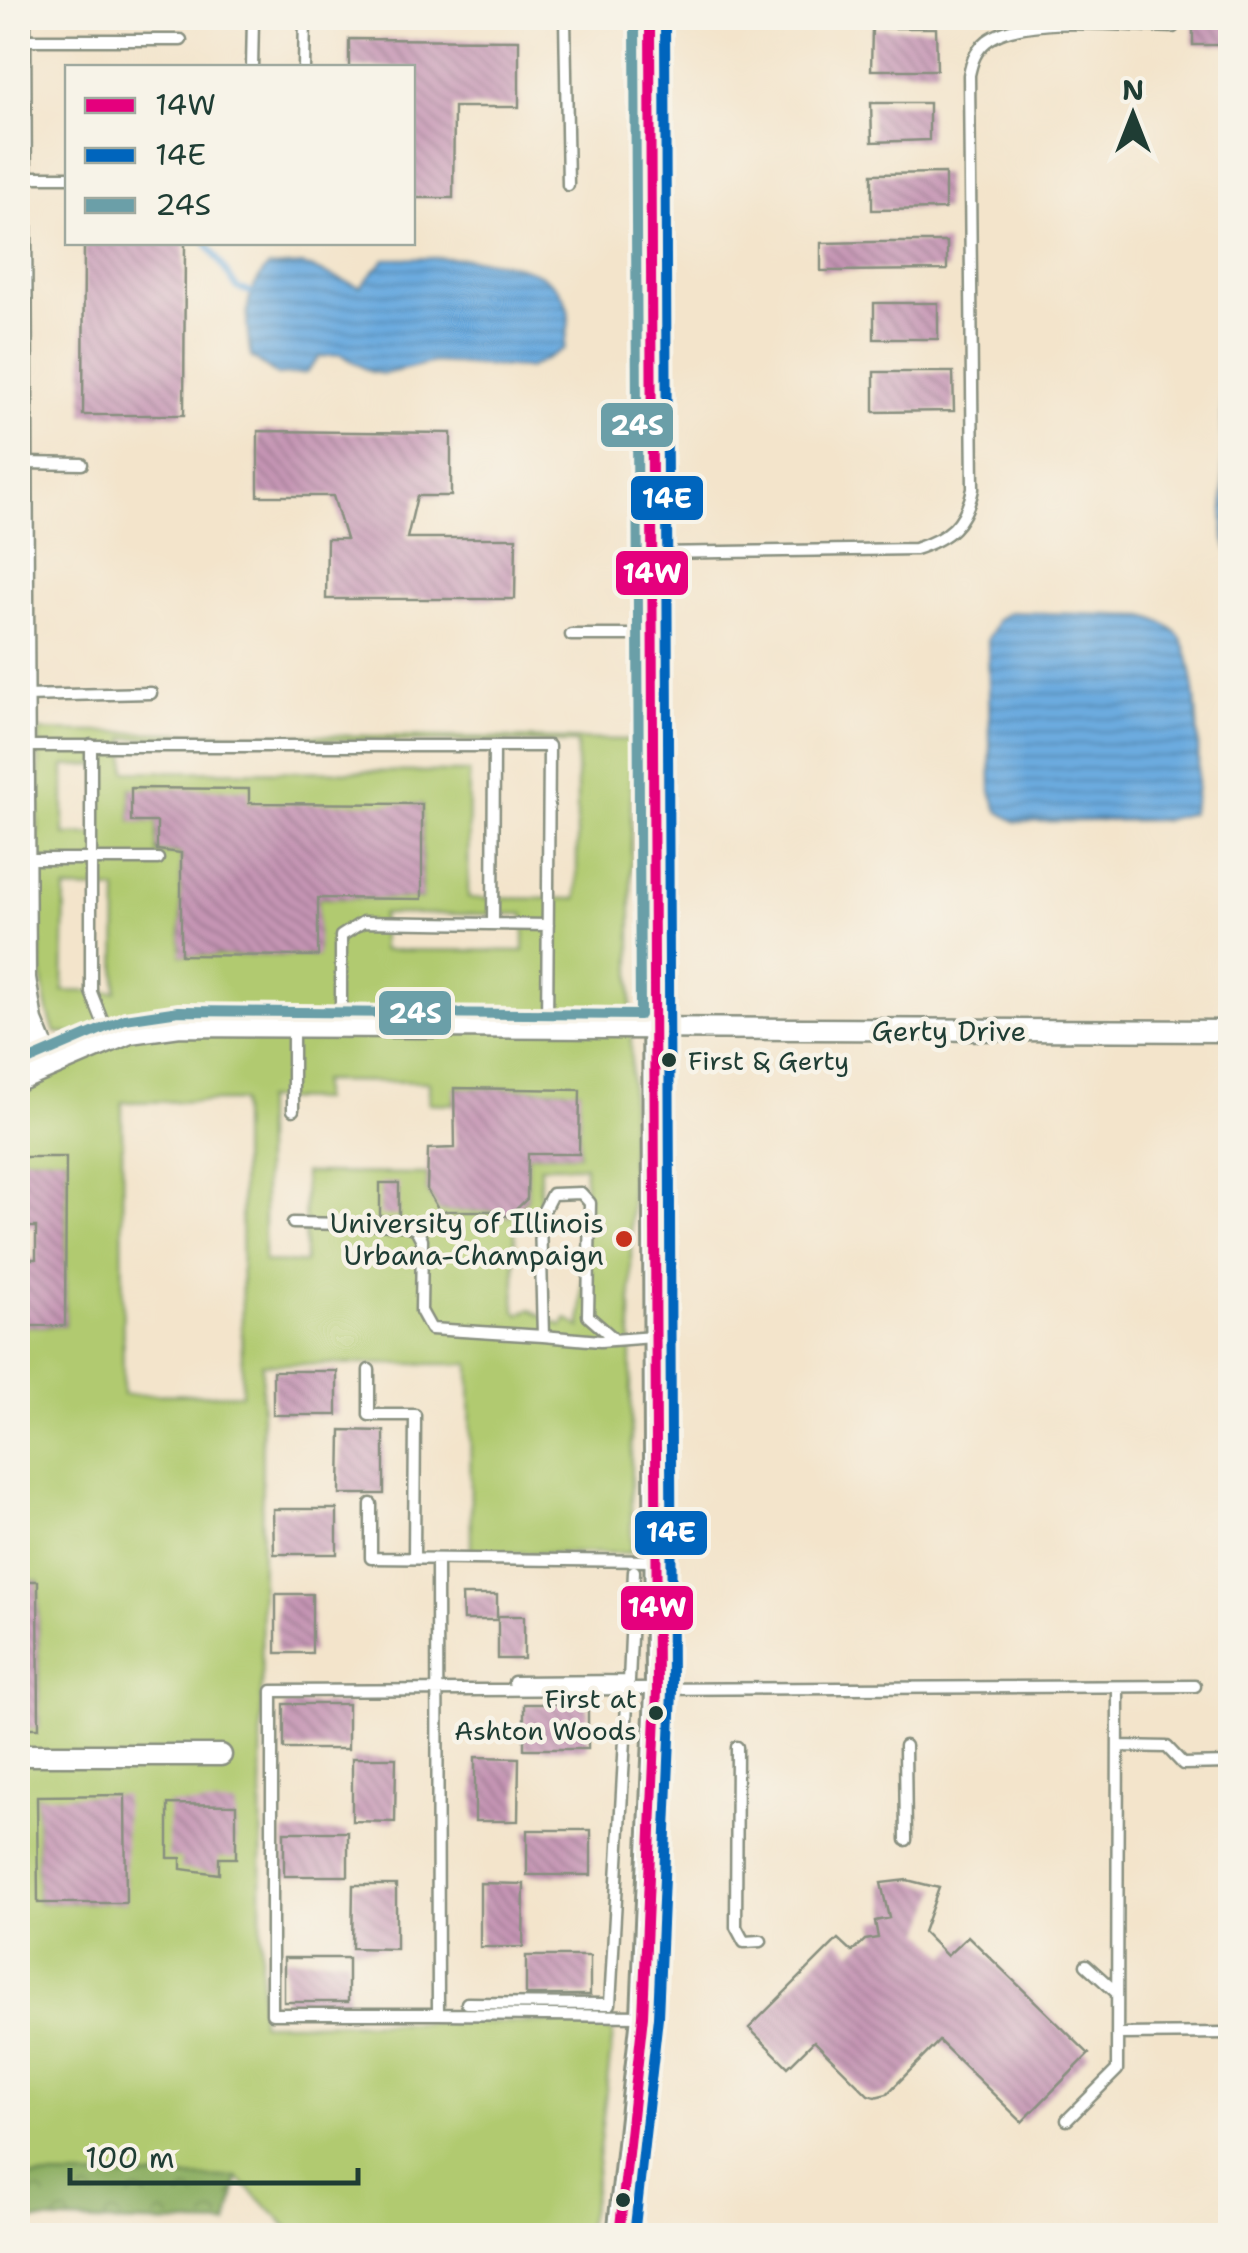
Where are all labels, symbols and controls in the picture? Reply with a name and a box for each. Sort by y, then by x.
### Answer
legend [65,65,415,245]
north arrow [1083,65,1183,165]
text: N [1122,71,1144,109]
text: 14W [155,84,216,125]
text: 14E [155,134,206,175]
text: 24S [155,184,211,225]
line badge: 24S [599,401,675,449]
text: 24S [610,406,664,444]
line badge: 14E [629,474,705,522]
text: 14E [642,479,692,517]
line badge: 14W [614,549,690,597]
text: 14W [622,554,682,592]
line badge: 24S [377,989,453,1037]
text: 24S [388,994,442,1032]
street label: Gerty Drive [872,1012,1026,1050]
place label: First & Gerty [688,1043,849,1078]
marker: First & Gerty [659,1050,679,1070]
place label: University of Illinois Urbana-Champaign [330,1204,604,1274]
marker: University of Illinois Urbana-Champaign [613,1228,635,1250]
line badge: 14E [633,1509,709,1557]
text: 14E [646,1513,696,1551]
line badge: 14W [619,1584,695,1632]
text: 14W [627,1588,687,1626]
place label: First at Ashton Woods [454,1681,637,1748]
marker: First at Ashton Woods [646,1703,666,1723]
scale bar [70,2123,358,2185]
text: 100 m [85,2137,175,2178]
unlabelled marker [613,2190,633,2210]

